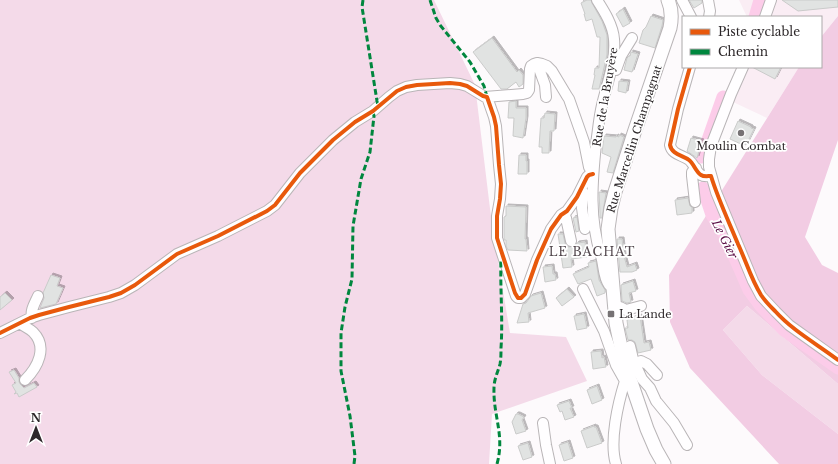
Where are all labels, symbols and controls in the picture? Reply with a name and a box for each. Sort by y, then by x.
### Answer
legend [682,16,822,68]
text: Piste cyclable [718,24,800,39]
text: Chemin [718,44,768,59]
street label: Rue de la Bruyère [589,46,621,148]
street label: Rue Marcellin Champagnat [603,62,665,215]
marker: Moulin Combat [736,128,746,138]
place label: Moulin Combat [696,139,787,153]
water label: Le Gier [708,216,741,262]
district label: LE BACHAT [549,244,635,259]
place label: La Lande [619,307,672,321]
marker: La Lande [606,309,616,319]
north arrow [16,408,56,448]
text: N [31,411,42,425]

